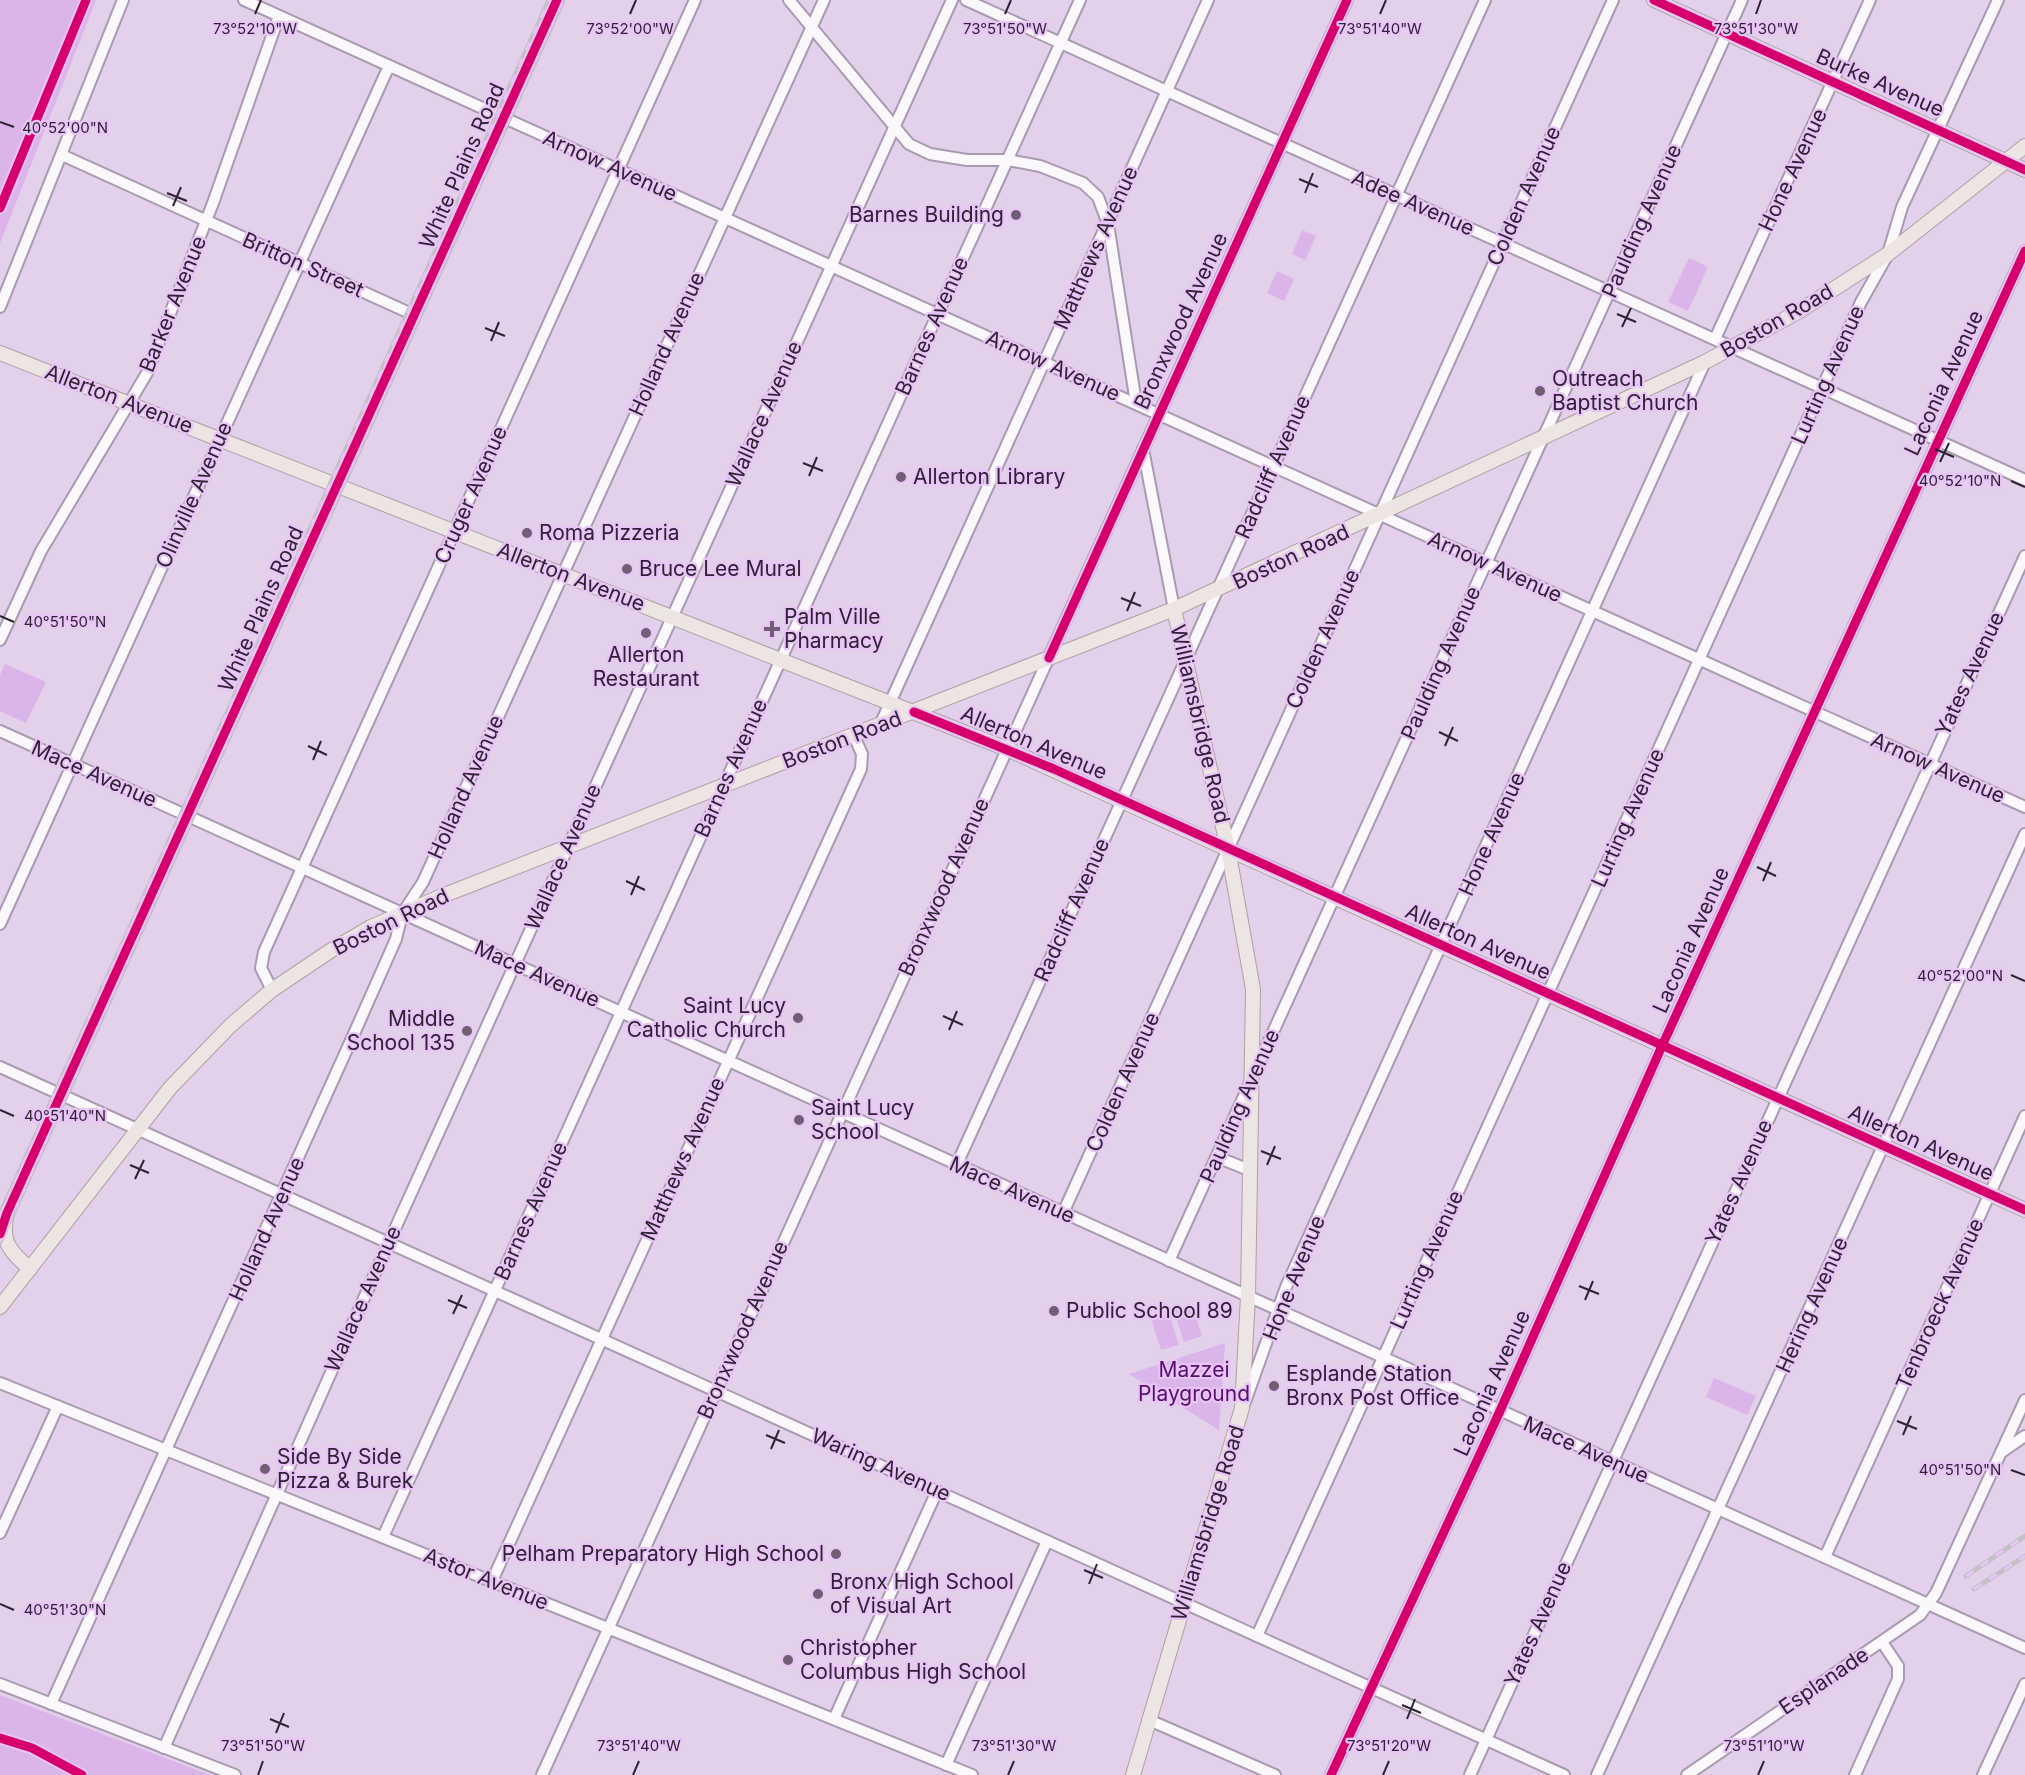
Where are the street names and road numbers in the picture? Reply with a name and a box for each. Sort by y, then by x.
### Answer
street label: Burke Avenue [1812,43,1948,122]
street label: White Plains Road [414,79,509,252]
street label: Hone Avenue [1753,104,1832,235]
street label: Colden Avenue [1482,122,1566,269]
street label: Arnow Avenue [539,125,681,206]
street label: Paulding Avenue [1596,140,1687,302]
street label: Matthews Avenue [1048,162,1143,333]
street label: Adee Avenue [1348,164,1478,241]
street label: Britton Street [239,227,368,303]
street label: Bronxwood Avenue [1129,228,1233,413]
street label: Barker Avenue [134,232,211,376]
street label: Barnes Avenue [890,253,973,399]
street label: Holland Avenue [624,268,710,420]
street label: Boston Road [1716,278,1837,363]
street label: Lurting Avenue [1786,301,1869,448]
street label: Laconia Avenue [1899,306,1988,459]
street label: Arnow Avenue [982,325,1124,406]
street label: Wallace Avenue [720,337,807,491]
street label: Allerton Avenue [42,359,197,438]
street label: Radcliff Avenue [1230,391,1315,543]
street label: Olinville Avenue [150,418,237,572]
street label: Cruger Avenue [429,422,512,568]
street label: Boston Road [1229,519,1353,594]
street label: White Plains Road [213,522,308,695]
street label: Arnow Avenue [1424,526,1566,607]
street label: Allerton Avenue [494,537,649,616]
street label: Colden Avenue [1281,565,1365,712]
street label: Paulding Avenue [1395,582,1486,744]
street label: Yates Avenue [1930,608,2009,740]
street label: Williamsbridge Road [1165,622,1236,826]
street label: Barnes Avenue [689,695,772,841]
street label: Allerton Avenue [957,700,1111,785]
street label: Boston Road [779,705,905,774]
street label: Holland Avenue [423,711,509,863]
street label: Arnow Avenue [1867,727,2009,808]
street label: Mace Avenue [28,735,161,812]
street label: Lurting Avenue [1586,744,1669,891]
street label: Hone Avenue [1453,768,1530,899]
street label: Wallace Avenue [519,780,606,934]
street label: Bronxwood Avenue [893,794,994,980]
street label: Radcliff Avenue [1029,834,1114,986]
street label: Laconia Avenue [1647,863,1734,1017]
street label: Boston Road [329,883,453,960]
street label: Allerton Avenue [1402,898,1555,985]
street label: Mace Avenue [471,935,604,1012]
street label: Colden Avenue [1081,1008,1165,1155]
street label: Paulding Avenue [1194,1025,1285,1187]
street label: Matthews Avenue [635,1073,730,1244]
street label: Allerton Avenue [1845,1099,1998,1186]
street label: Yates Avenue [1700,1115,1777,1248]
street label: Barnes Avenue [489,1138,572,1284]
street label: Mace Avenue [946,1151,1079,1228]
street label: Holland Avenue [224,1153,310,1305]
street label: Lurting Avenue [1385,1186,1468,1333]
street label: Hone Avenue [1257,1212,1330,1344]
street label: Tenbroeck Avenue [1890,1214,1989,1393]
street label: Wallace Avenue [319,1222,406,1376]
street label: Hering Avenue [1770,1233,1853,1377]
street label: Bronxwood Avenue [692,1237,793,1423]
street label: Laconia Avenue [1448,1306,1535,1460]
street label: Mace Avenue [1520,1411,1653,1488]
street label: Williamsbridge Road [1166,1422,1249,1624]
street label: Waring Avenue [808,1423,955,1506]
street label: Astor Avenue [420,1542,552,1615]
street label: Yates Avenue [1499,1557,1576,1690]
street label: Esplanade [1774,1641,1873,1720]

